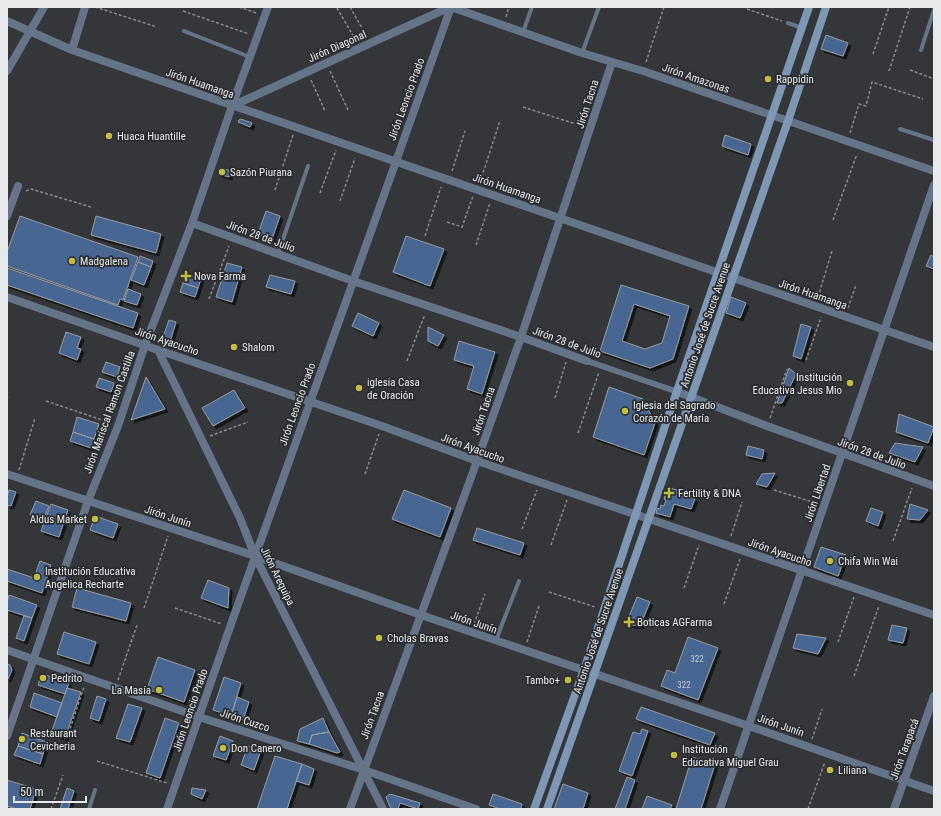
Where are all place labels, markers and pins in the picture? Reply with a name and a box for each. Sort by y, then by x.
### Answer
place label: Rappidin [776,73,814,86]
marker: Rappidin [763,74,773,84]
place label: Huaca Huantille [117,130,186,143]
marker: Huaca Huantille [104,131,114,141]
place label: Sazón Piurana [230,166,292,179]
marker: Sazón Piurana [217,167,227,177]
place label: Madgalena [80,255,128,268]
marker: Madgalena [67,256,77,266]
place label: Nova Farma [194,270,246,283]
marker: Nova Farma [181,271,191,281]
place label: Shalom [242,341,275,354]
marker: Shalom [229,342,239,352]
place label: Institución Educativa Jesus Mio [753,371,842,397]
place label: iglesia Casa de Oración [367,376,420,402]
marker: Institución Educativa Jesus Mio [845,378,855,388]
marker: iglesia Casa de Oración [354,383,364,393]
place label: Iglesia del Sagrado Corazón de María [633,399,716,425]
marker: Iglesia del Sagrado Corazón de María [620,406,630,416]
marker: Fertility & DNA [663,487,675,499]
place label: Fertility & DNA [678,487,742,500]
place label: Aldus Market [30,513,87,526]
marker: Aldus Market [90,514,100,524]
place label: Chifa Win Wai [838,555,898,568]
marker: Chifa Win Wai [825,556,835,566]
place label: Institución Educativa Angelica Recharte [45,565,136,591]
marker: Institución Educativa Angelica Recharte [32,572,42,582]
place label: Boticas AGFarma [637,616,712,629]
marker: Boticas AGFarma [624,617,634,627]
place label: Cholas Bravas [387,632,449,645]
marker: Cholas Bravas [374,633,384,643]
place label: Pedrito [51,672,83,685]
marker: Pedrito [38,673,48,683]
place label: Tambo+ [525,674,560,687]
marker: Tambo+ [563,675,573,685]
place label: La Masía [112,684,151,697]
marker: La Masía [154,685,164,695]
place label: Restaurant Cevicheria [30,727,77,753]
marker: Restaurant Cevicheria [17,734,27,744]
place label: Don Canero [231,742,282,755]
marker: Don Canero [218,743,228,753]
place label: Institución Educativa Miguel Grau [682,743,779,769]
marker: Institución Educativa Miguel Grau [669,750,679,760]
place label: Liliana [838,764,867,777]
marker: Liliana [825,765,835,775]

